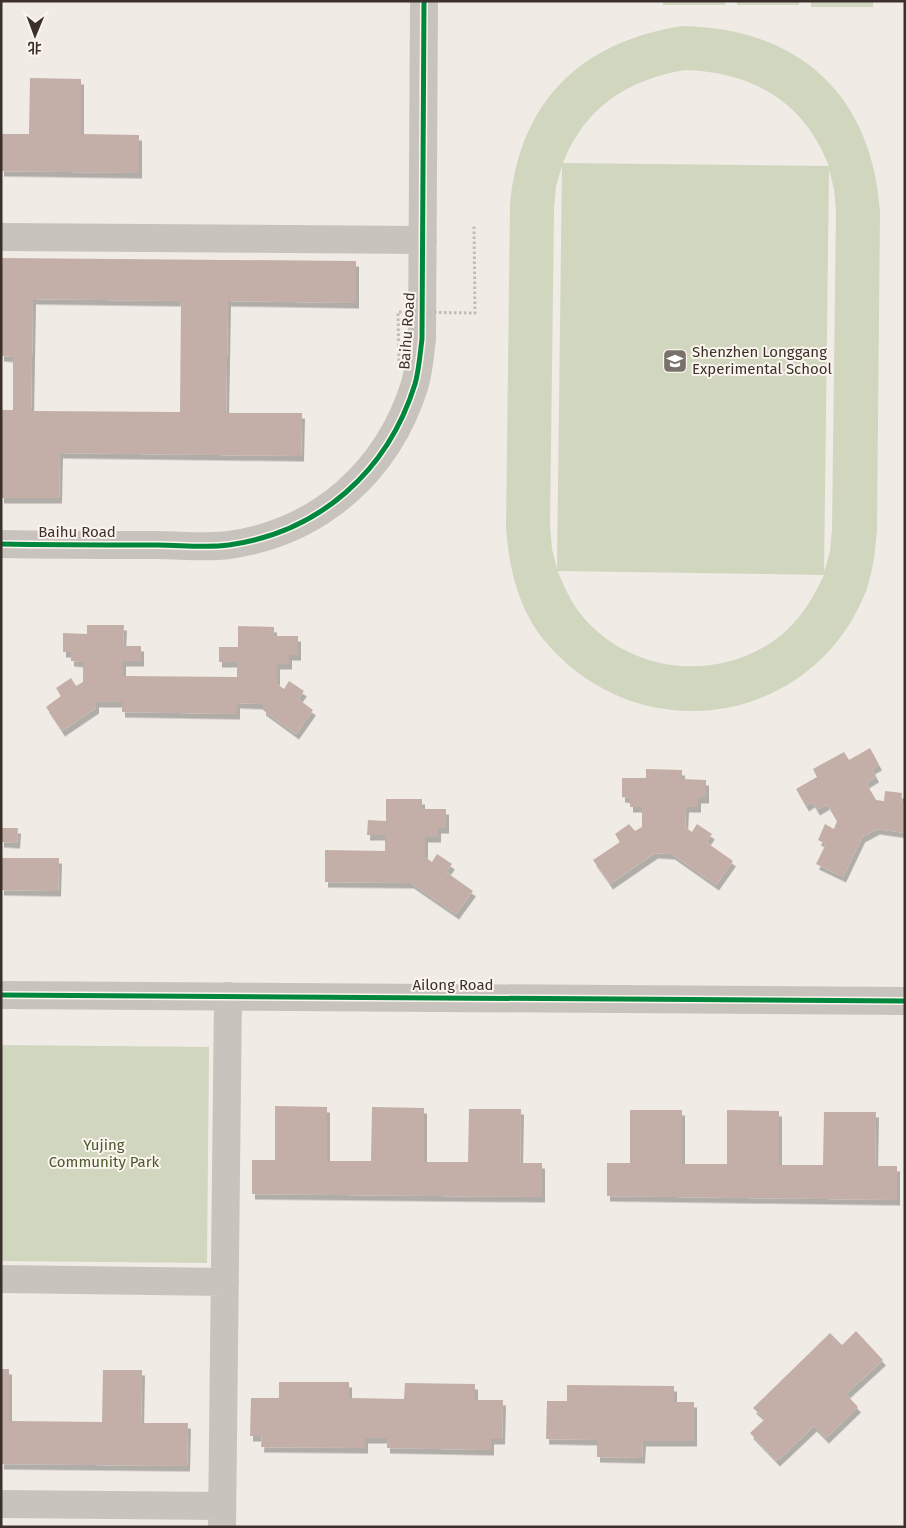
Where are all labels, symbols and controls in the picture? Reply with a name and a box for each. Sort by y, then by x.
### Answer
north arrow [10,10,60,60]
text: 北 [28,39,42,56]
street label: Baihu Road [395,292,419,370]
place label: Shenzhen Longgang Experimental School [692,343,833,378]
school or university icon: Shenzhen Longgang Experimental School [662,348,688,374]
street label: Baihu Road [38,523,116,541]
street label: Ailong Road [412,976,494,994]
park label: Yujing Community Park [49,1136,160,1171]

